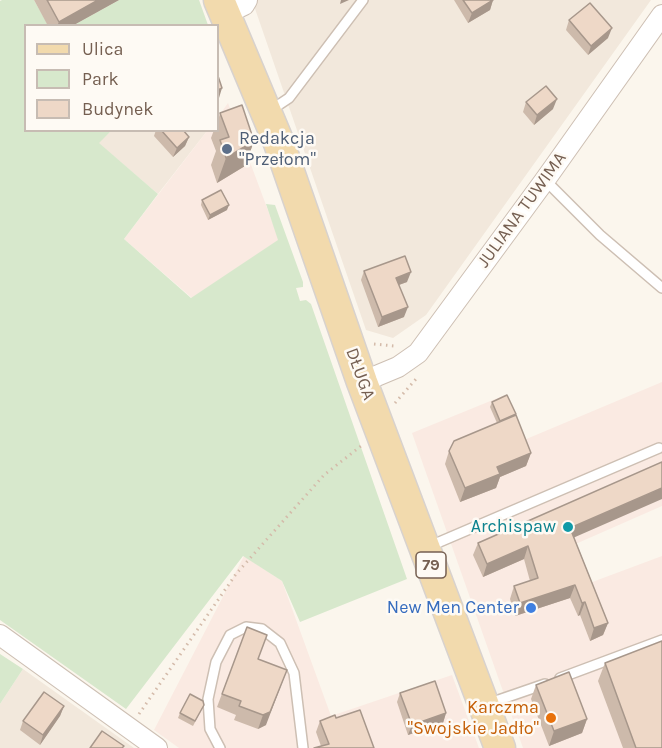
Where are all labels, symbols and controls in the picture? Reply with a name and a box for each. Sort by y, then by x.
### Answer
legend [24,24,219,132]
text: Ulica [82,38,123,60]
text: Park [82,68,119,90]
text: Budynek [82,98,153,120]
place label: Redakcja "Przełom" [239,128,316,170]
marker: Redakcja "Przełom" [220,142,234,156]
street label: JULIANA TUWIMA [473,148,571,272]
street label: DŁUGA [341,345,379,403]
place label: Archispaw [471,516,556,538]
marker: Archispaw [561,520,575,534]
road number: 79 [416,552,446,578]
place label: New Men Center [387,597,519,619]
marker: New Men Center [524,601,538,615]
place label: Karczma "Swojskie Jadło" [407,697,539,740]
marker: Karczma "Swojskie Jadło" [544,711,558,725]

